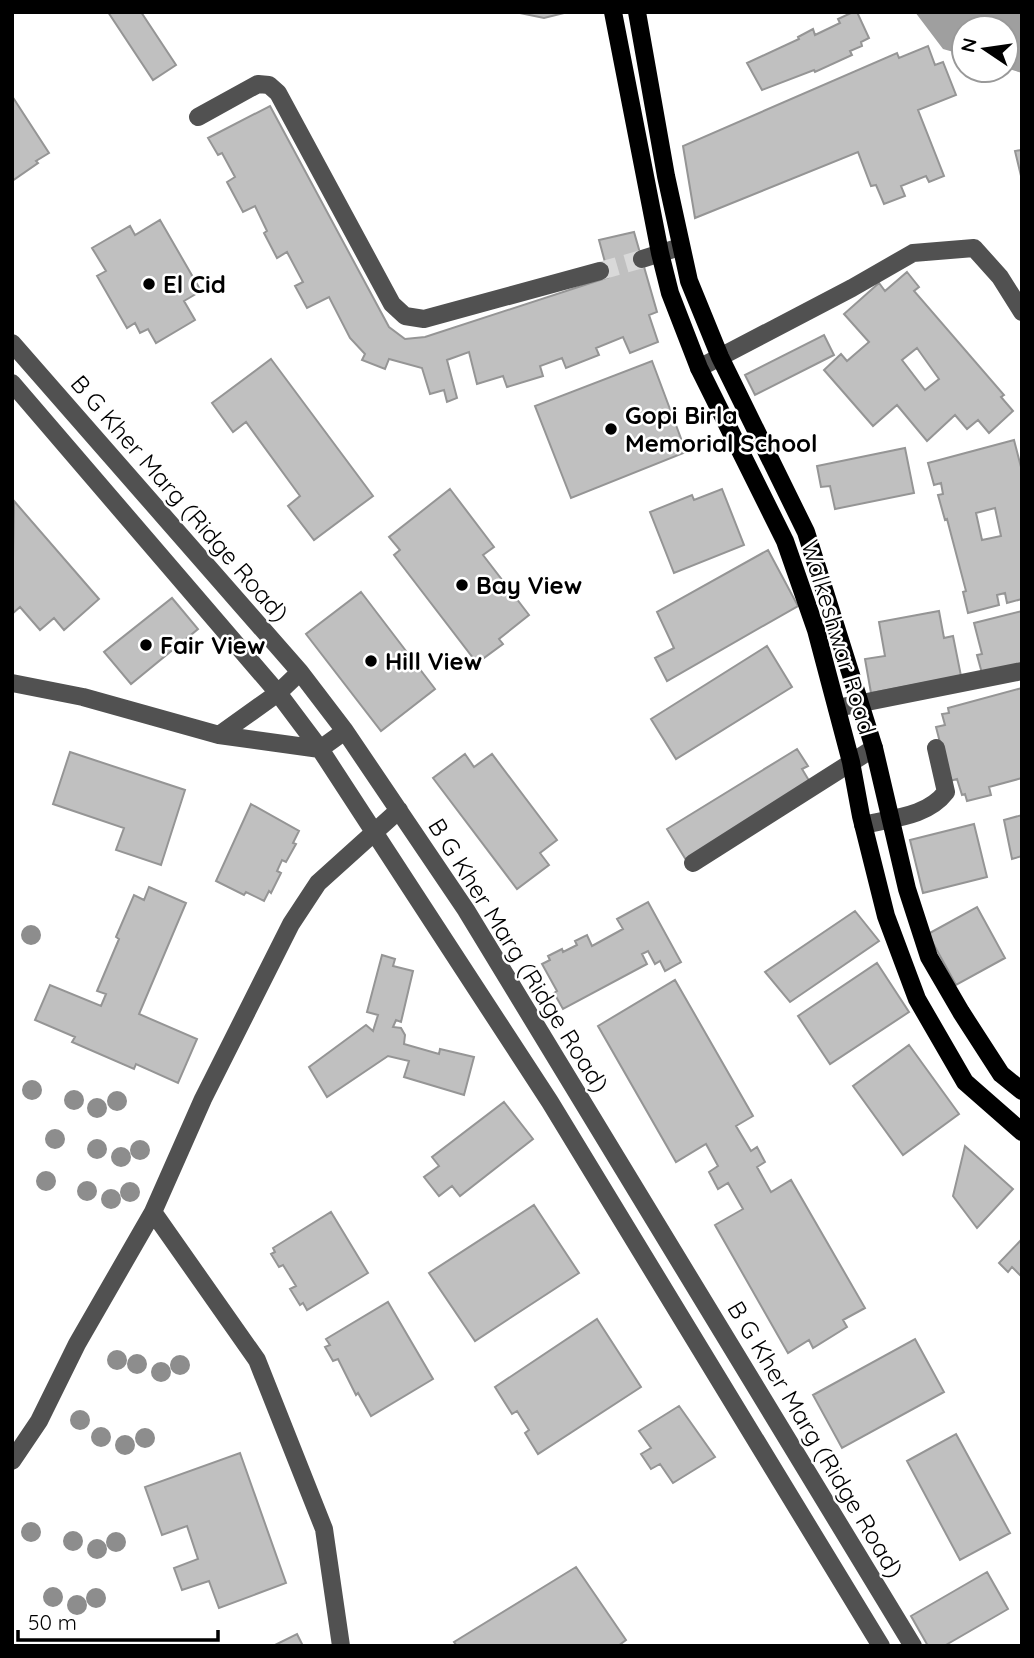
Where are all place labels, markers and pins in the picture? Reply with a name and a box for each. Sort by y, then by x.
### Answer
place label: El Cid [163,269,226,299]
marker: El Cid [141,276,157,292]
place label: Gopi Birla Memorial School [625,400,818,458]
marker: Gopi Birla Memorial School [603,421,619,437]
place label: Bay View [476,570,582,600]
marker: Bay View [454,577,470,593]
place label: Fair View [160,630,265,660]
marker: Fair View [138,637,154,653]
place label: Hill View [385,646,482,676]
marker: Hill View [363,653,379,669]

